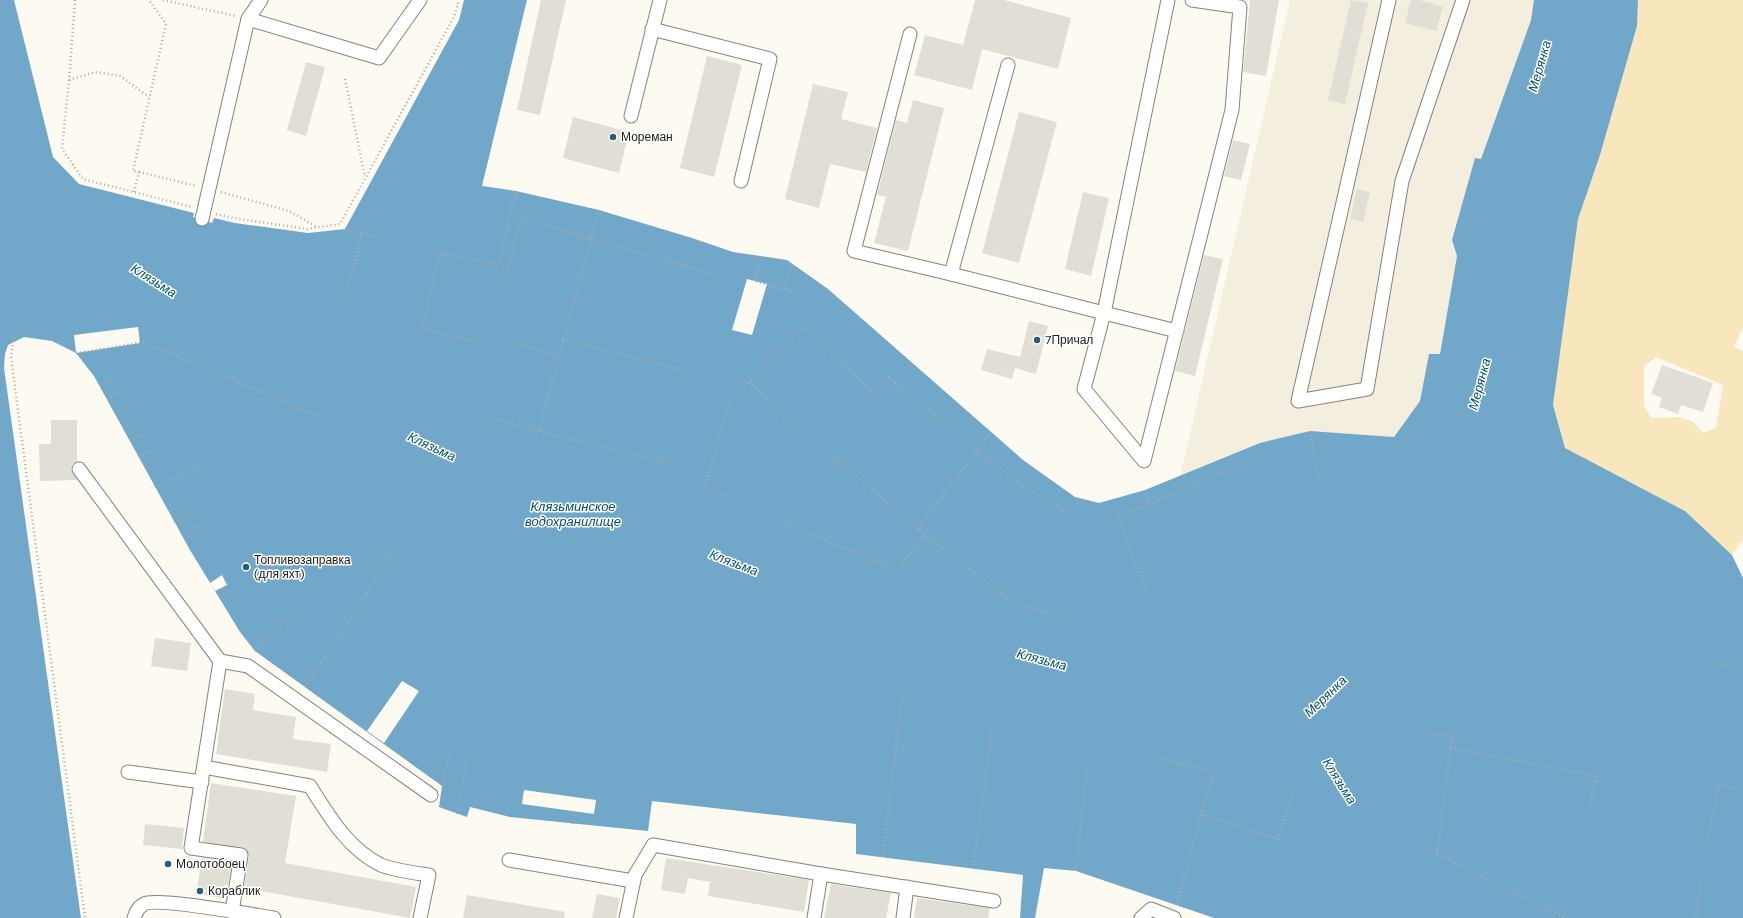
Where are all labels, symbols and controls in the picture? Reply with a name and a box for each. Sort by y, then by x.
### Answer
water label: Мерянка [1524,39,1555,94]
place label: Мореман [621,129,673,145]
marker: Мореман [608,132,618,142]
water label: Клязьма [128,260,180,301]
place label: 7Причал [1045,332,1093,348]
marker: 7Причал [1032,335,1042,345]
water label: Мерянка [1464,357,1495,412]
water label: Клязьма [405,428,458,465]
water label: Клязьминское водохранилище [525,498,621,530]
water label: Клязьма [707,545,761,580]
place label: Топливозаправка (для яхт) [254,552,351,582]
marker: Топливозаправка (для яхт) [241,562,251,572]
water label: Клязьма [1015,645,1069,674]
water label: Мерянка [1301,672,1350,721]
water label: Клязьма [1319,755,1360,807]
place label: Молотобоец [176,856,245,872]
marker: Молотобоец [163,859,173,869]
place label: Кораблик [208,883,261,899]
marker: Кораблик [195,886,205,896]

